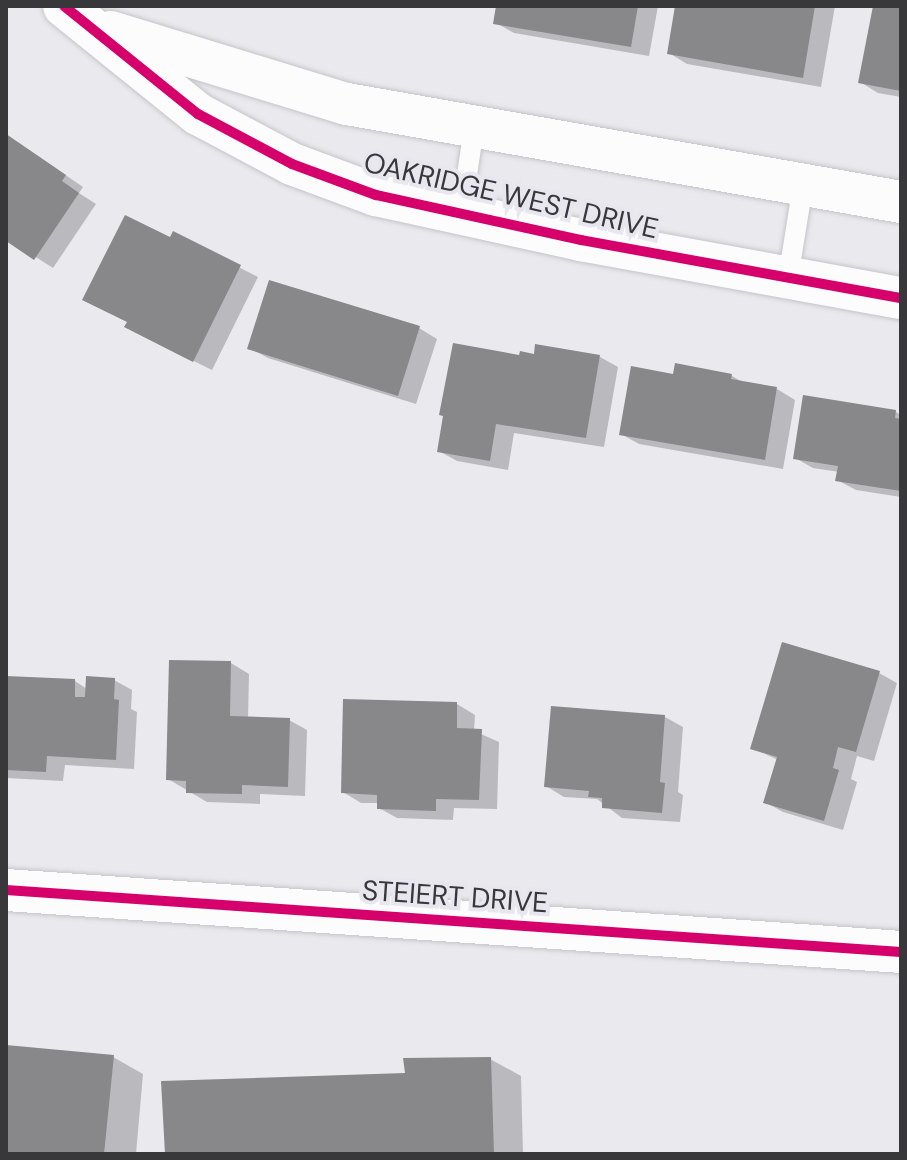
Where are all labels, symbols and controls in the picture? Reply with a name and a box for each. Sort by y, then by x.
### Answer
street label: OAKRIDGE WEST DRIVE [361,146,661,246]
street label: STEIERT DRIVE [361,874,549,920]

